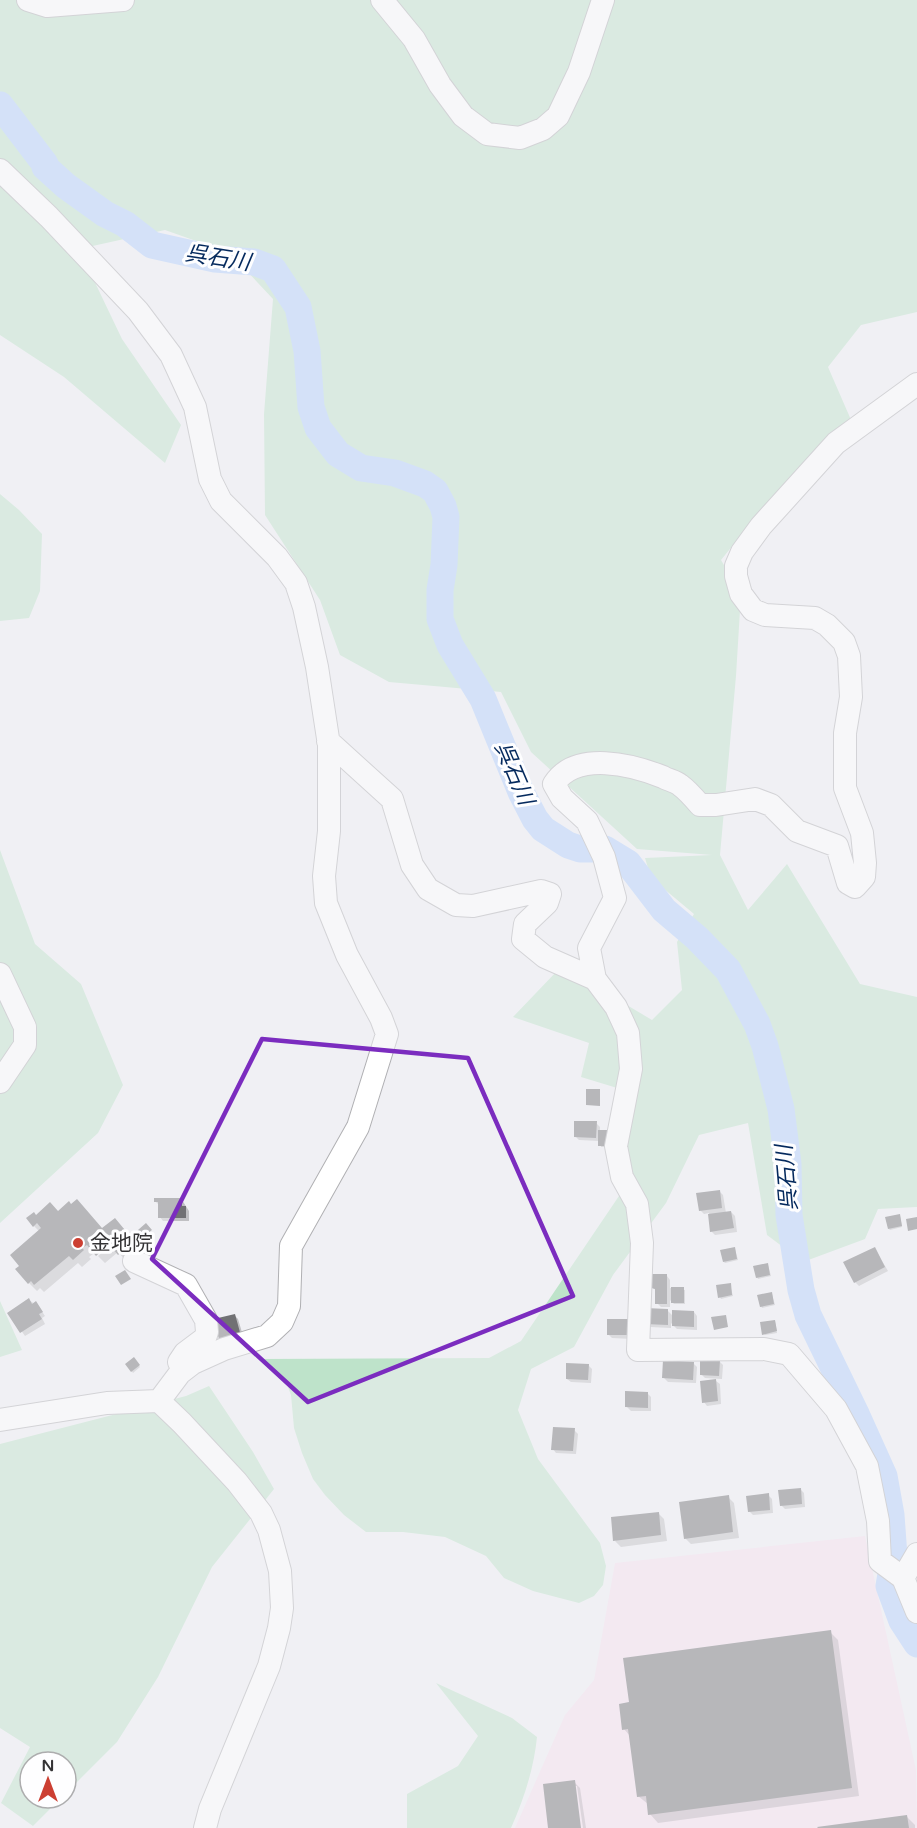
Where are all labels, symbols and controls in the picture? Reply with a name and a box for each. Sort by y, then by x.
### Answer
water label: 呉石川 [183,240,254,276]
water label: 呉石川 [489,738,540,811]
water label: 呉石川 [771,1142,803,1212]
place label: 金地院 [90,1231,153,1256]
marker: 金地院 [71,1236,85,1250]
north arrow [18,1750,78,1810]
text: N [42,1756,54,1776]

